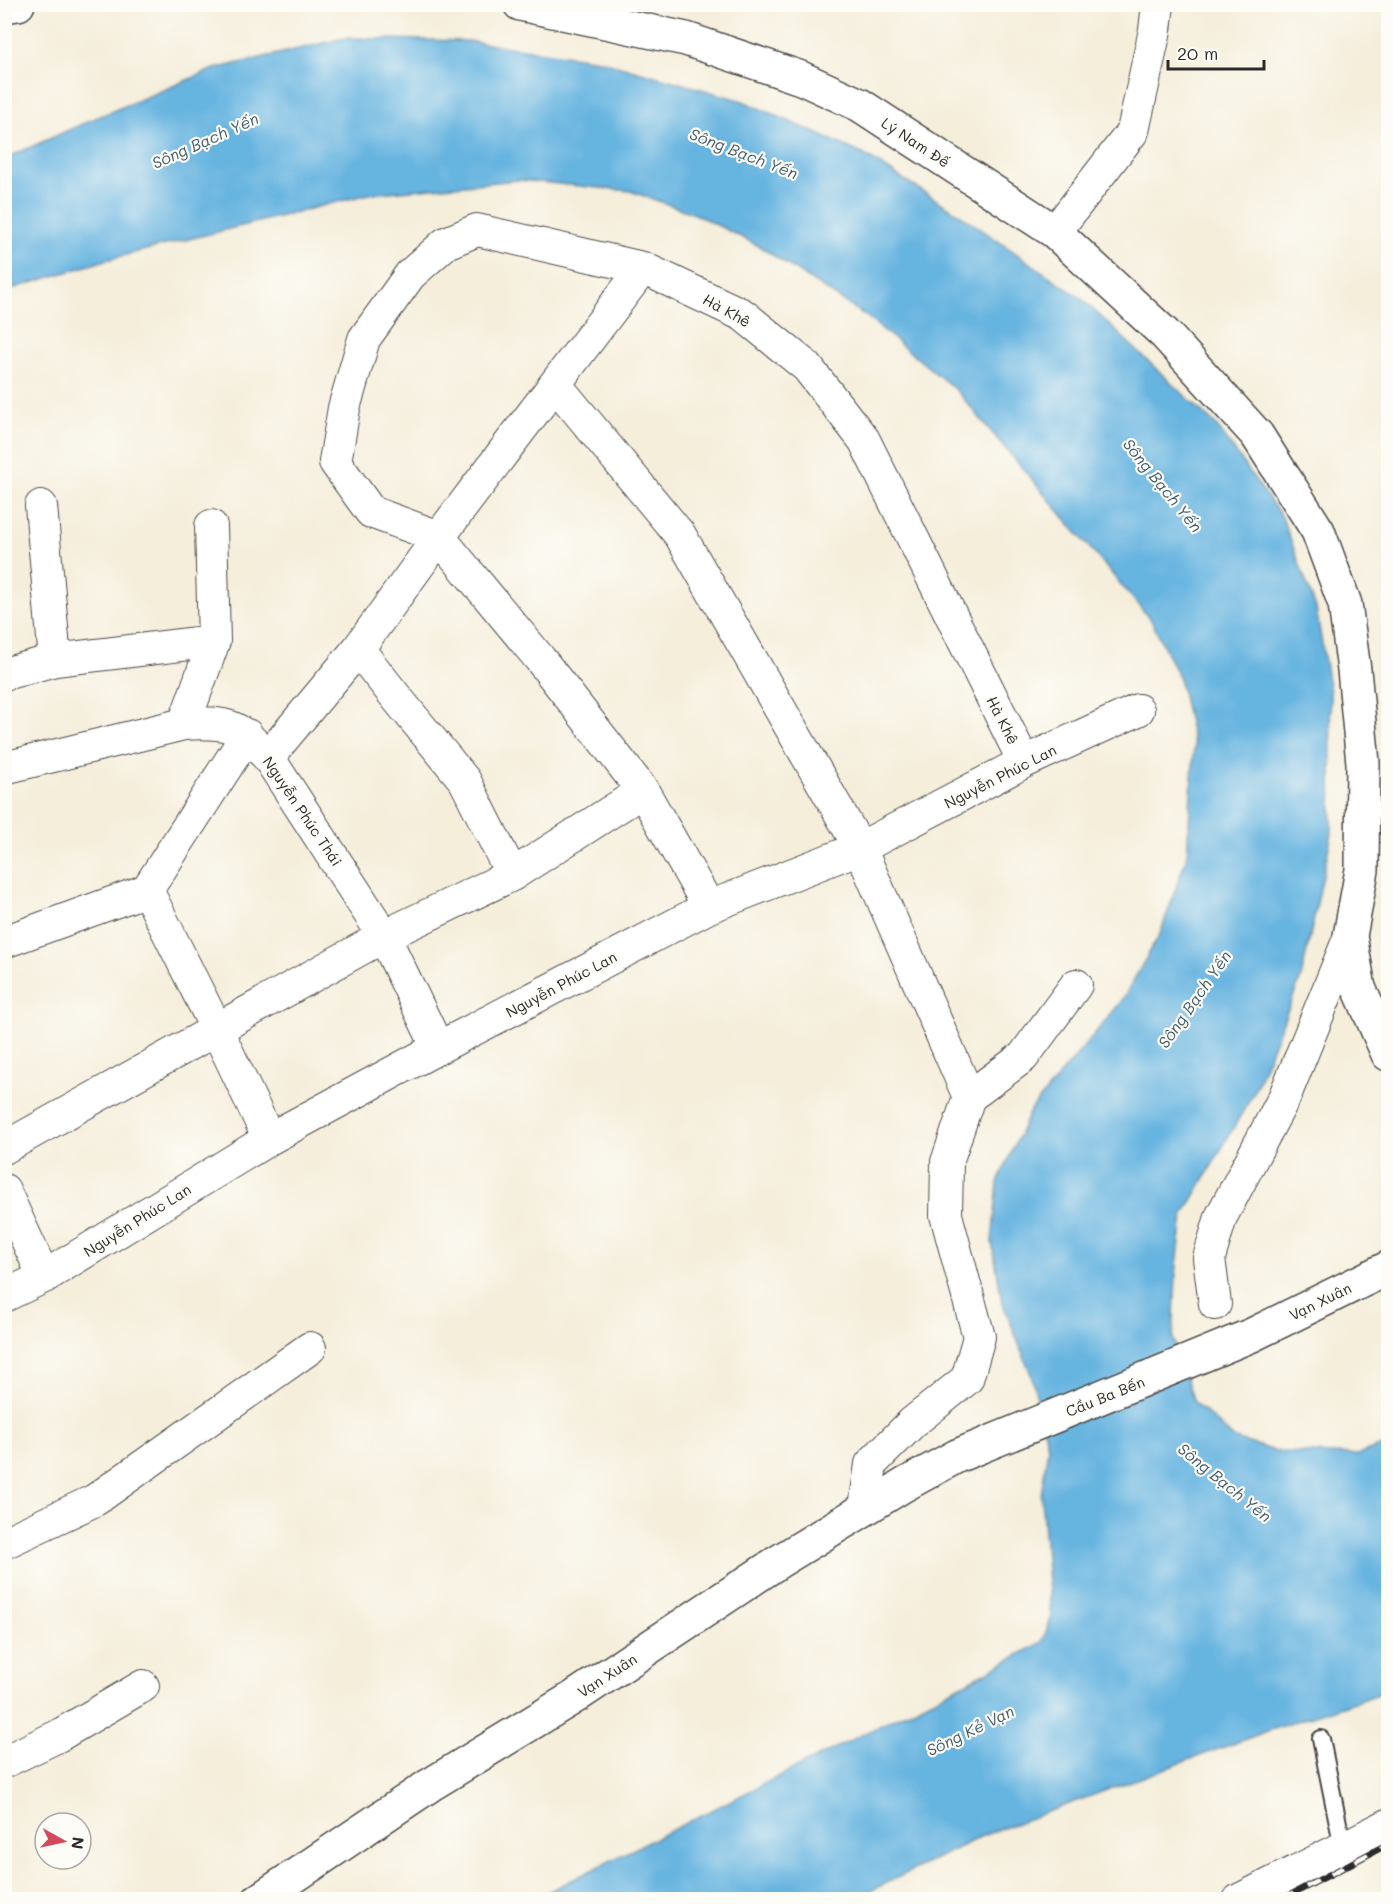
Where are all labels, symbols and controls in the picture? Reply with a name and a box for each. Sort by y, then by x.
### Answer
scale bar [1168,33,1264,71]
text: 20 m [1177,41,1218,65]
water label: Sông Bạch Yến [148,107,262,173]
street label: Lý Nam Đế [878,112,954,172]
water label: Sông Bạch Yến [687,123,801,183]
street label: Hà Khê [700,289,754,331]
water label: Sông Bạch Yến [1119,434,1207,536]
street label: Hà Khê [982,692,1024,748]
street label: Nguyễn Phúc Lan [941,739,1059,813]
street label: Nguyễn Phúc Thái [259,752,347,870]
street label: Nguyễn Phúc Lan [502,946,620,1022]
water label: Sông Bạch Yến [1153,946,1236,1052]
street label: Nguyễn Phúc Lan [79,1179,195,1261]
street label: Vạn Xuân [1286,1277,1354,1325]
street label: Cầu Ba Bến [1063,1371,1147,1421]
water label: Sông Bạch Yến [1174,1438,1276,1526]
street label: Vạn Xuân [574,1648,640,1702]
water label: Sông Kẻ Vạn [923,1700,1017,1760]
north arrow [33,1811,93,1871]
text: N [67,1836,90,1851]

